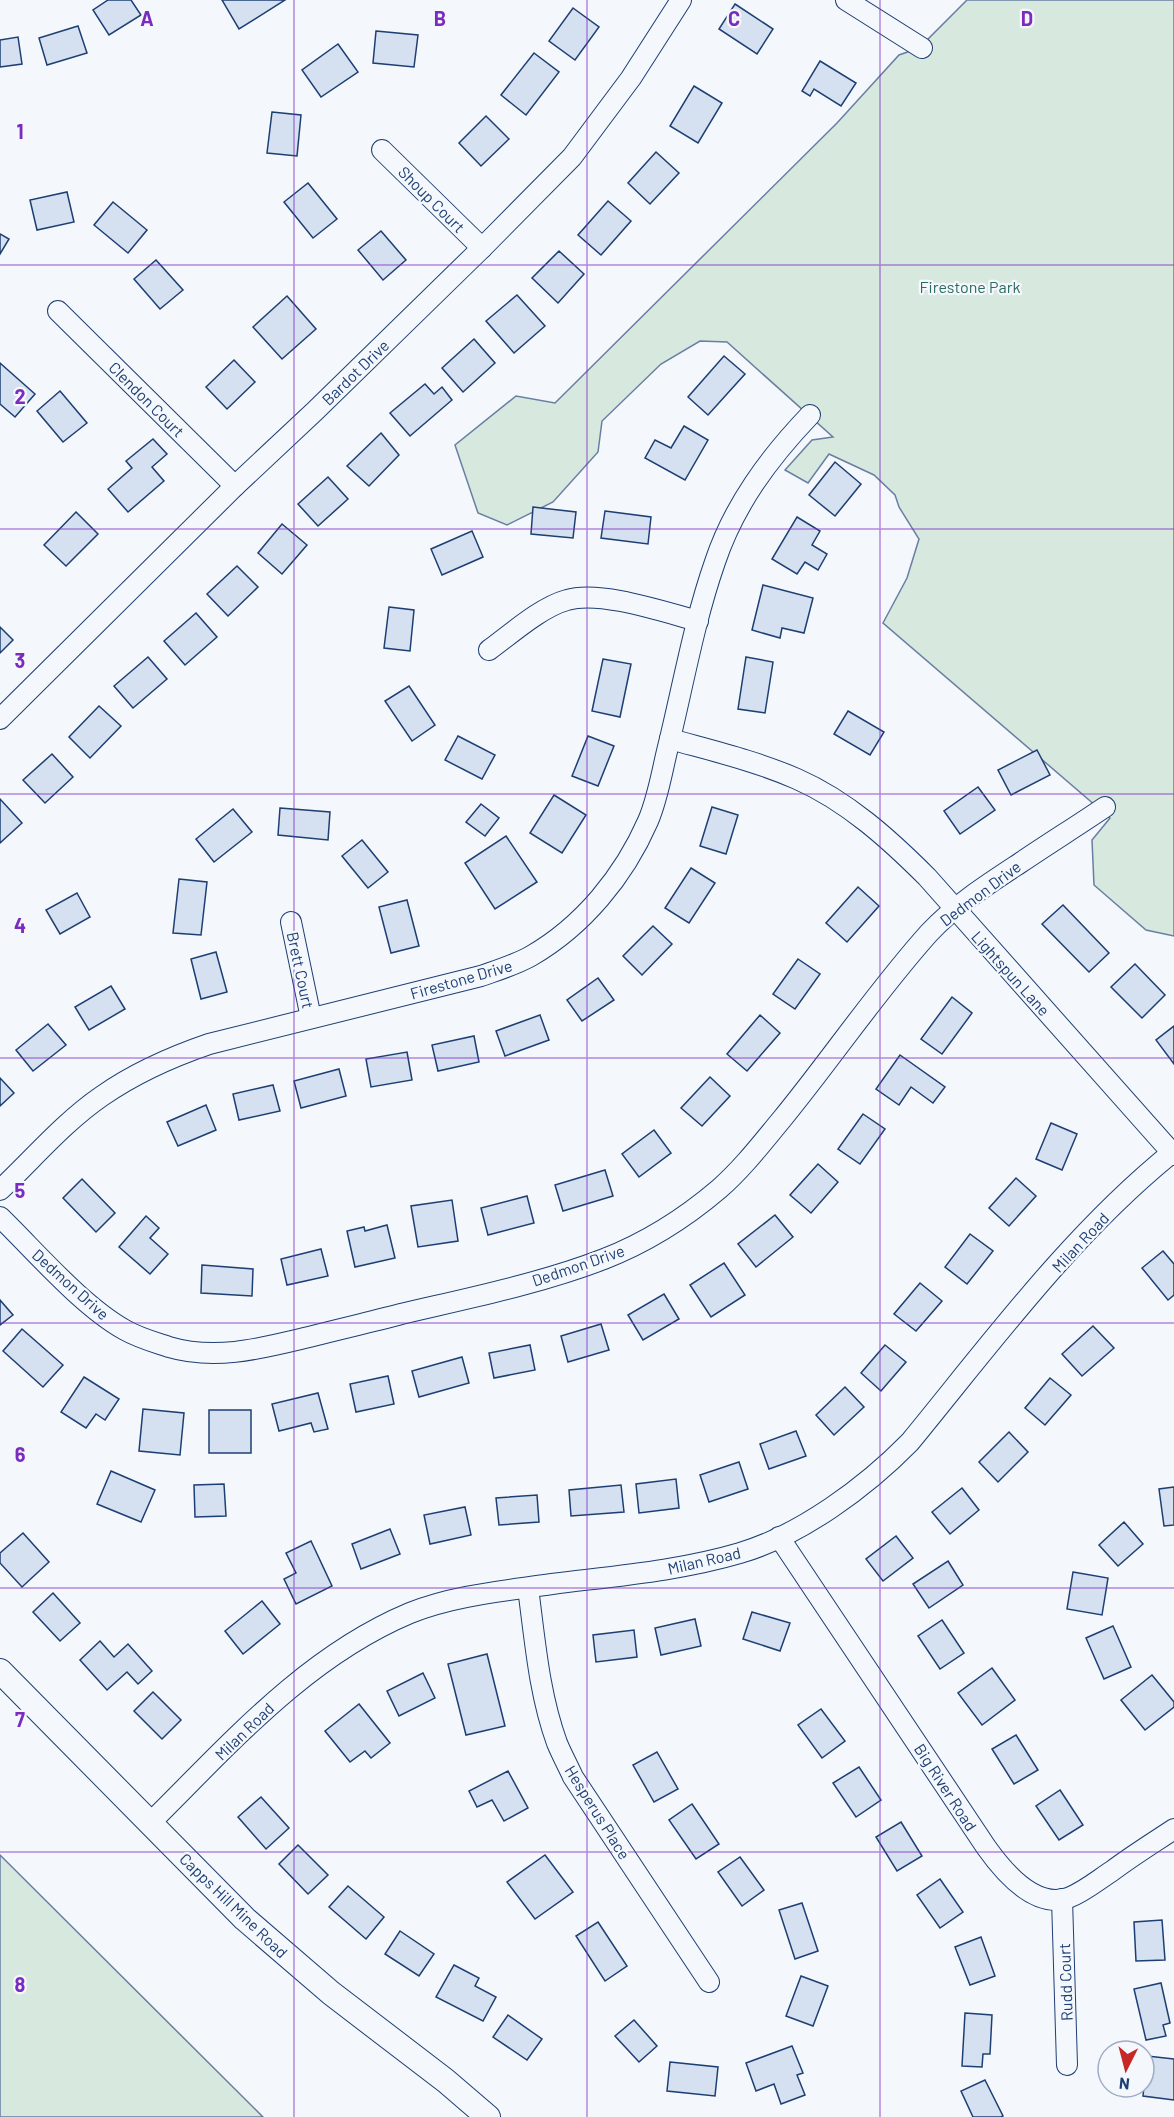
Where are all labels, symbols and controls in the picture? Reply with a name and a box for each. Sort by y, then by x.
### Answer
text: A [140,6,154,30]
text: B [434,6,446,30]
text: C [728,6,740,30]
text: D [1021,6,1033,30]
text: 1 [16,119,24,143]
street label: Shoup Court [395,162,469,236]
park label: Firestone Park [920,277,1020,296]
street label: Bardot Drive [318,335,392,409]
street label: Clendon Court [105,357,189,441]
text: 2 [14,384,26,408]
text: 3 [15,648,25,672]
street label: Dedmon Drive [936,856,1024,930]
text: 4 [14,913,26,937]
street label: Lightspun Lane [968,927,1054,1019]
street label: Brett Court [284,930,318,1010]
street label: Firestone Drive [408,955,514,1003]
text: 5 [15,1178,26,1202]
street label: Milan Road [1048,1208,1112,1276]
street label: Dedmon Drive [529,1240,627,1290]
street label: Dedmon Drive [29,1245,113,1323]
text: 6 [15,1442,26,1466]
street label: Milan Road [666,1542,742,1578]
street label: Milan Road [211,1698,277,1764]
text: 7 [15,1707,25,1731]
street label: Big River Road [911,1740,981,1834]
street label: Hesperus Place [562,1762,634,1862]
street label: Capps Hill Mine Road [176,1849,292,1961]
street label: Rudd Court [1054,1943,1076,2021]
text: 8 [15,1972,26,1996]
north arrow [1096,2039,1156,2099]
text: N [1118,2074,1131,2094]

